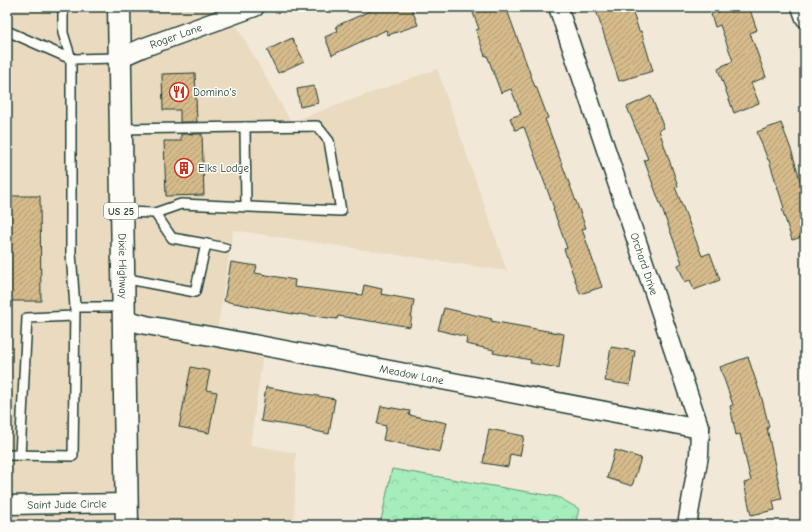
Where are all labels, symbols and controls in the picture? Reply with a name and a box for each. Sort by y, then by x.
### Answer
street label: Roger Lane [148,21,204,52]
restaurant icon: Domino's [168,81,190,103]
place label: Domino's [193,86,236,99]
building icon: Elks Lodge [173,157,195,179]
place label: Elks Lodge [198,162,249,175]
road number: US 25 [104,203,138,219]
street label: Orchard Drive [627,231,661,297]
street label: Dixie Highway [115,233,130,299]
street label: Meadow Lane [379,362,445,387]
street label: Saint Jude Circle [27,497,107,512]

